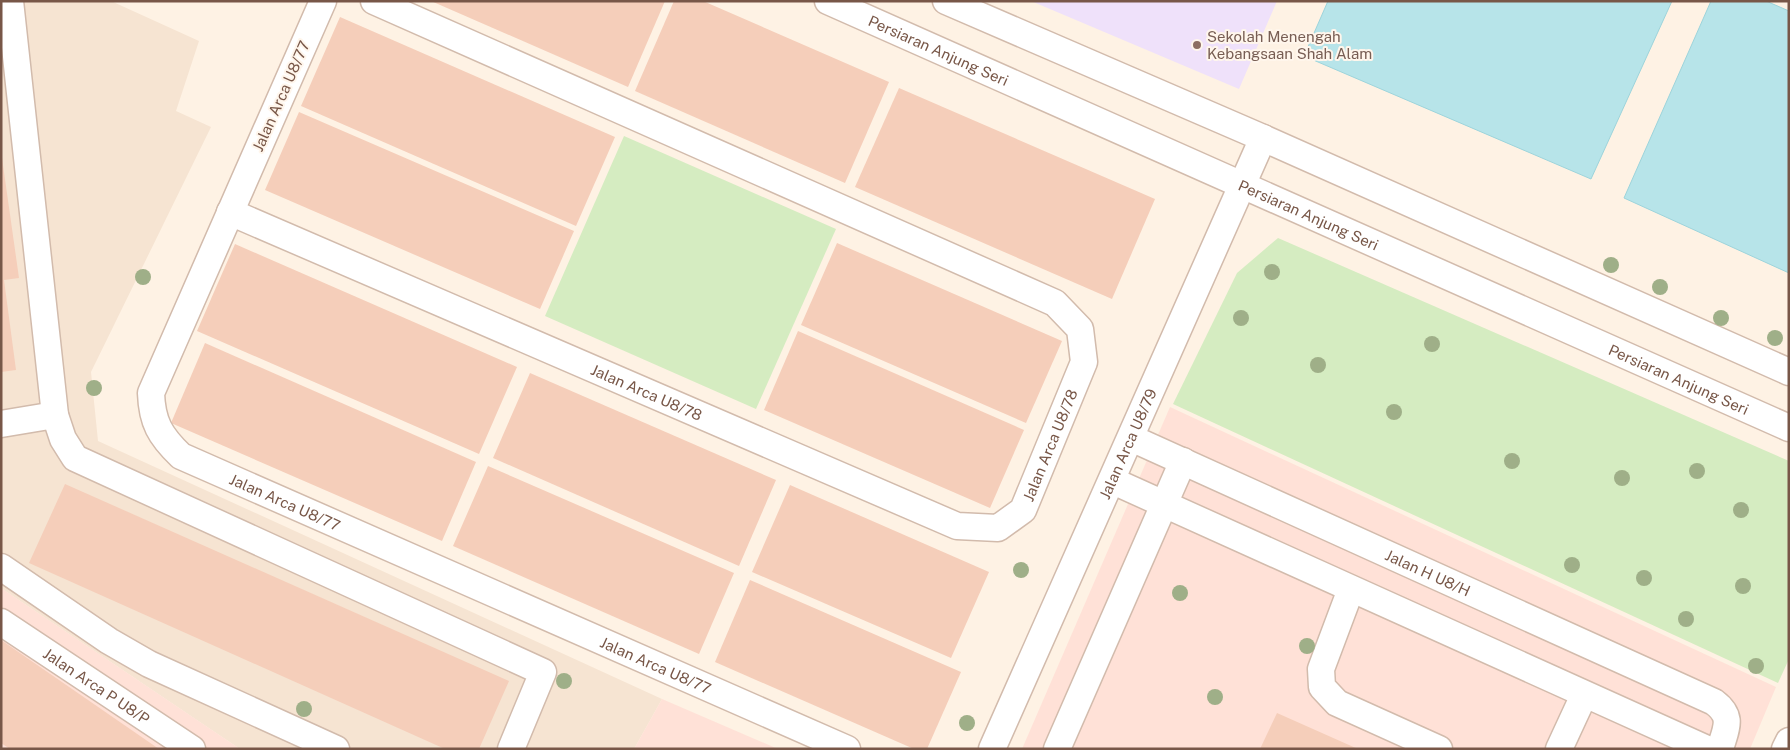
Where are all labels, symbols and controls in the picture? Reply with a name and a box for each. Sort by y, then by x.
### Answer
street label: Persiaran Anjung Seri [866,12,1011,89]
place label: Sekolah Menengah Kebangsaan Shah Alam [1207,28,1372,62]
street label: Jalan Arca U8/77 [249,38,313,154]
marker: Sekolah Menengah Kebangsaan Shah Alam [1191,39,1203,51]
street label: Persiaran Anjung Seri [1236,176,1381,253]
street label: Persiaran Anjung Seri [1606,341,1751,418]
street label: Jalan Arca U8/78 [589,361,705,424]
street label: Jalan Arca U8/79 [1095,386,1159,502]
street label: Jalan Arca U8/78 [1019,387,1080,504]
street label: Jalan Arca U8/77 [227,470,343,534]
street label: Jalan H U8/H [1383,546,1473,599]
street label: Jalan Arca U8/77 [598,633,714,697]
street label: Jalan Arca P U8/P [40,644,153,727]

